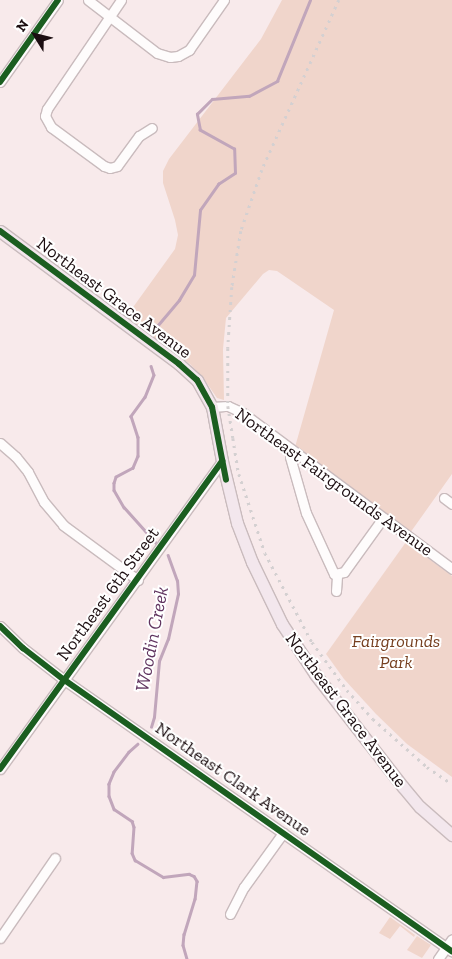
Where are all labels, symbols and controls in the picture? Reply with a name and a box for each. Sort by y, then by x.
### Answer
north arrow [10,10,60,60]
text: N [12,17,32,35]
street label: Northeast Grace Avenue [32,233,196,363]
street label: Northeast Fairgrounds Avenue [231,403,437,561]
street label: Northeast 6th Street [52,523,164,665]
water label: Woodin Creek [131,584,173,694]
street label: Northeast Grace Avenue [281,628,411,792]
park label: Fairgrounds Park [352,631,440,674]
street label: Northeast Clark Avenue [151,717,315,841]

